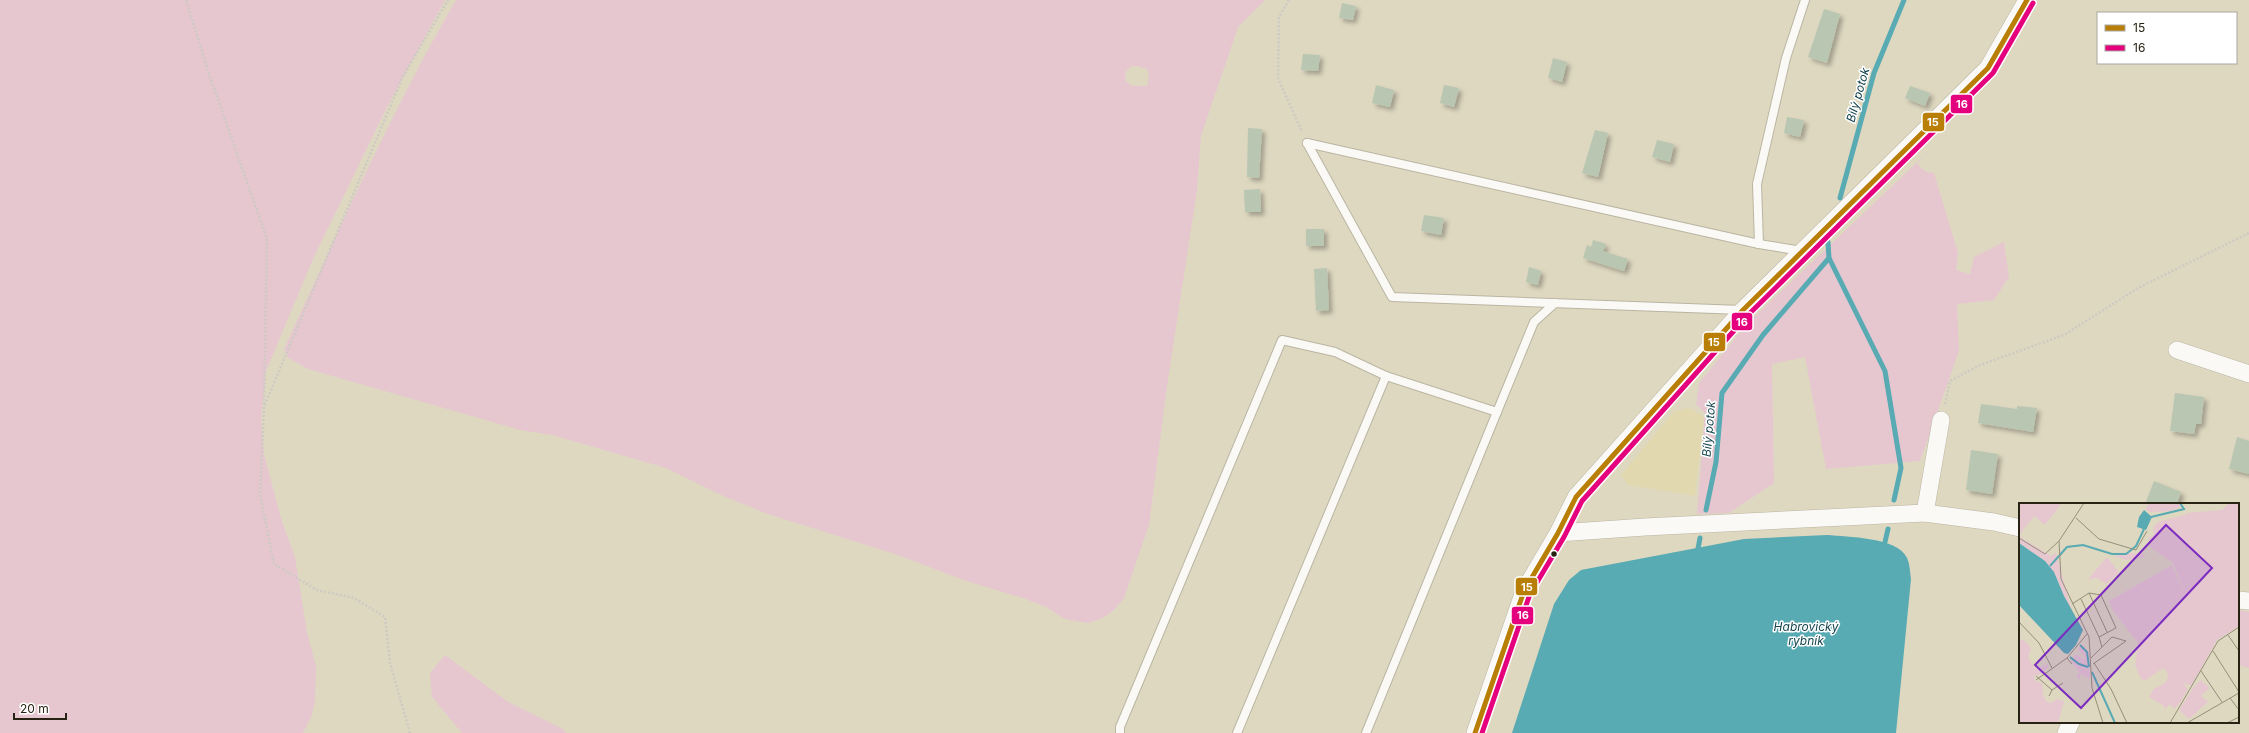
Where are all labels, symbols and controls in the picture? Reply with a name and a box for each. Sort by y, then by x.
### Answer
legend [2097,12,2237,64]
text: 15 [2133,20,2145,35]
text: 16 [2133,40,2145,55]
water label: Bílý potok [1843,65,1873,124]
line badge: 16 [1950,94,1973,114]
text: 16 [1956,97,1968,111]
line badge: 15 [1922,112,1945,132]
text: 15 [1927,115,1939,129]
line badge: 16 [1731,312,1753,331]
text: 16 [1736,315,1748,329]
line badge: 15 [1703,332,1726,352]
text: 15 [1708,335,1720,349]
water label: Bílý potok [1699,400,1718,458]
inset map [2019,503,2239,723]
unlabelled marker [1549,549,1559,559]
line badge: 15 [1515,577,1538,596]
text: 15 [1521,580,1533,594]
line badge: 16 [1511,606,1534,625]
text: 16 [1517,608,1529,622]
water label: Habrovický rybník [1774,619,1839,648]
scale bar [14,695,66,721]
text: 20 m [20,701,49,716]

